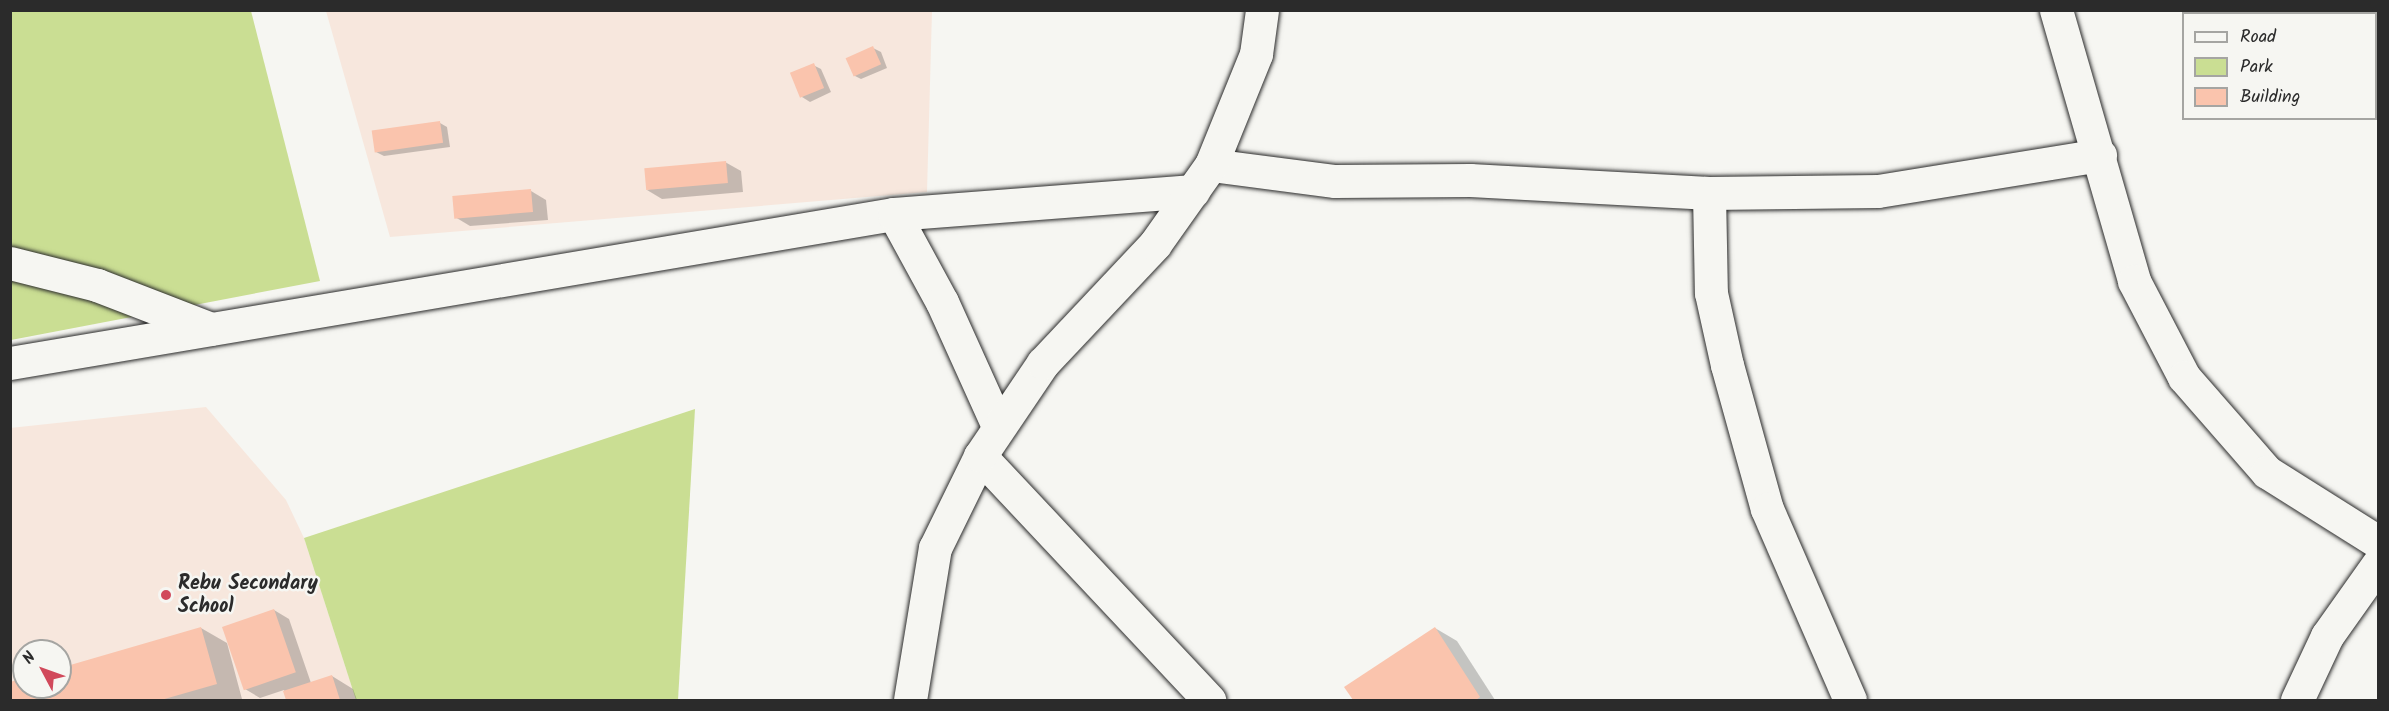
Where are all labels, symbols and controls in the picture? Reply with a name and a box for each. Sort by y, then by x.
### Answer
legend [2182,12,2377,120]
text: Road [2240,23,2276,52]
text: Park [2240,53,2273,82]
text: Building [2240,83,2300,112]
place label: Rebu Secondary School [178,572,318,619]
marker: Rebu Secondary School [159,588,173,602]
north arrow [12,639,72,699]
text: N [17,646,42,670]

